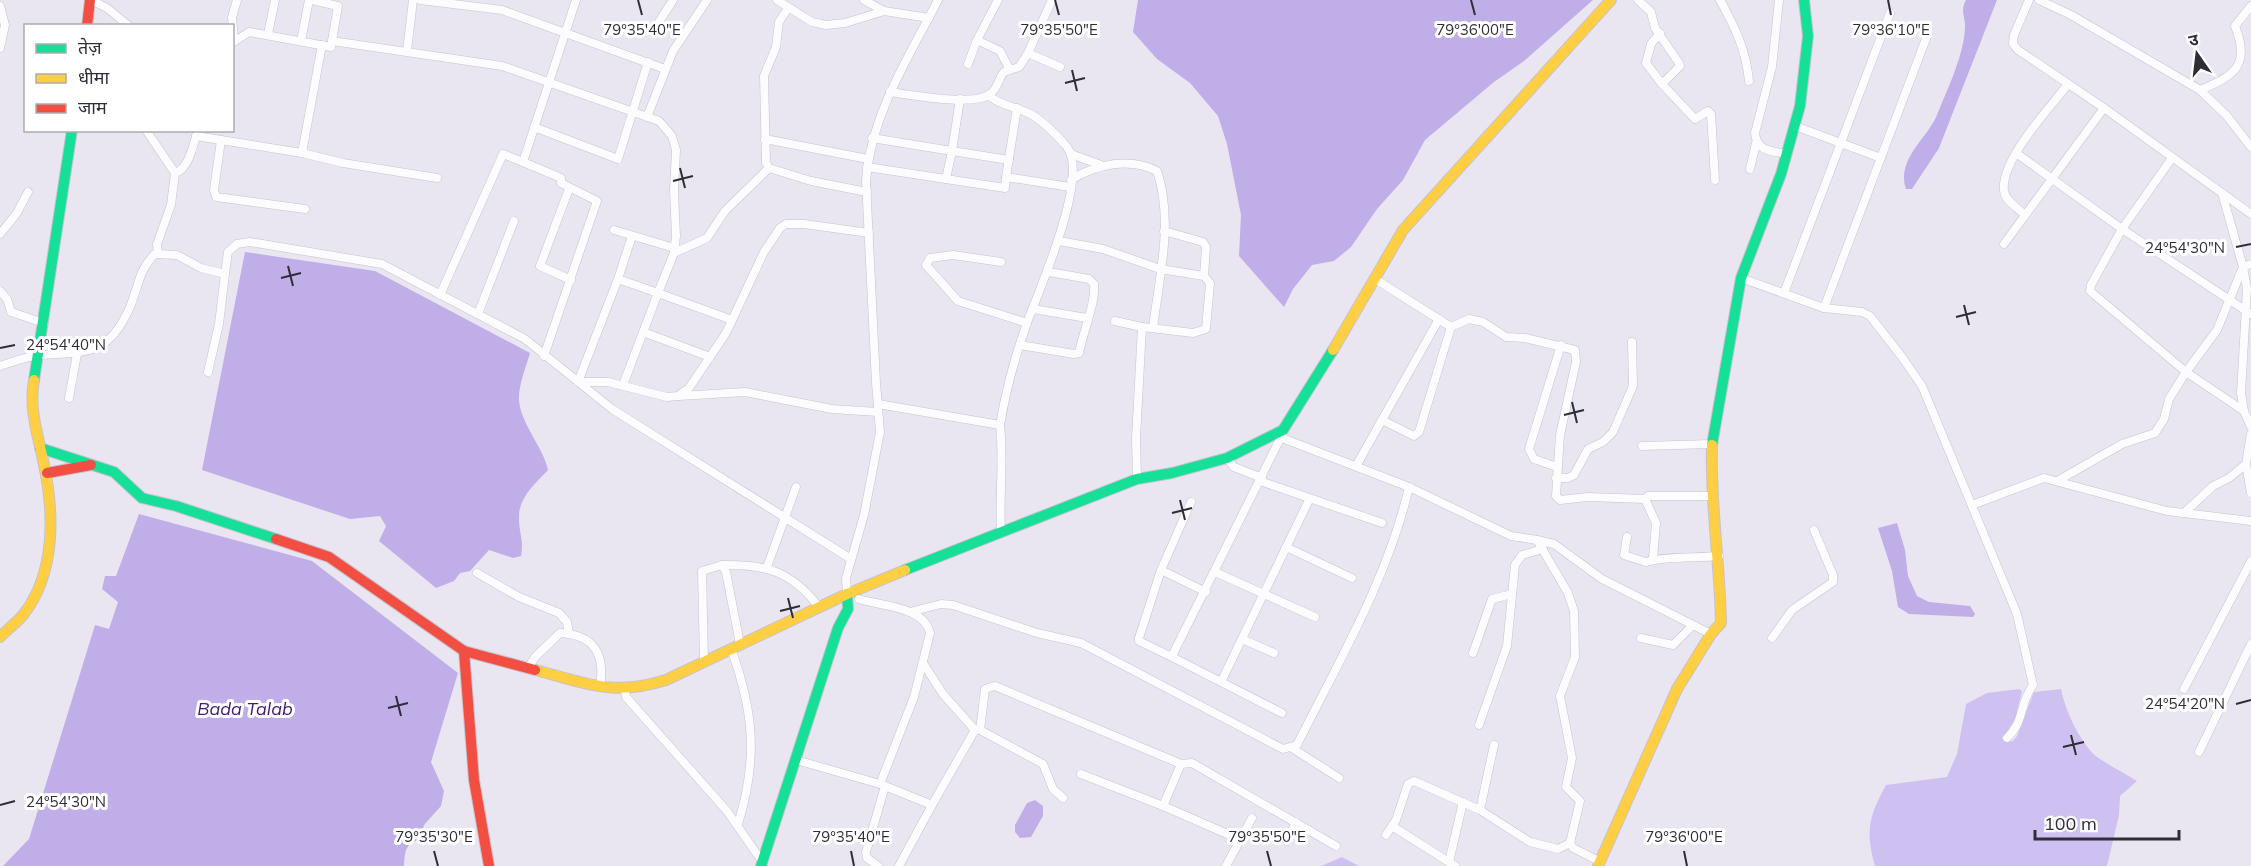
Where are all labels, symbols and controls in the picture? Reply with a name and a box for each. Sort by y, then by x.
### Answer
text: 79°35'40"E [603,20,681,39]
text: 79°35'50"E [1020,20,1098,39]
text: 79°36'00"E [1436,20,1514,39]
text: 79°36'10"E [1852,20,1930,39]
legend [24,24,234,132]
north arrow [2167,24,2227,84]
text: उ [2186,28,2201,50]
text: तेज़ [78,36,102,59]
text: धीमा [78,66,109,89]
text: जाम [78,96,108,119]
text: 24°54'30"N [2145,238,2225,257]
text: 24°54'40"N [26,335,106,354]
text: 24°54'20"N [2145,694,2225,713]
water label: Bada Talab [197,697,293,720]
text: 24°54'30"N [26,792,106,811]
scale bar [2035,803,2179,841]
text: 100 m [2044,812,2097,835]
text: 79°35'30"E [395,827,473,846]
text: 79°35'40"E [812,827,890,846]
text: 79°35'50"E [1228,827,1306,846]
text: 79°36'00"E [1645,827,1723,846]

